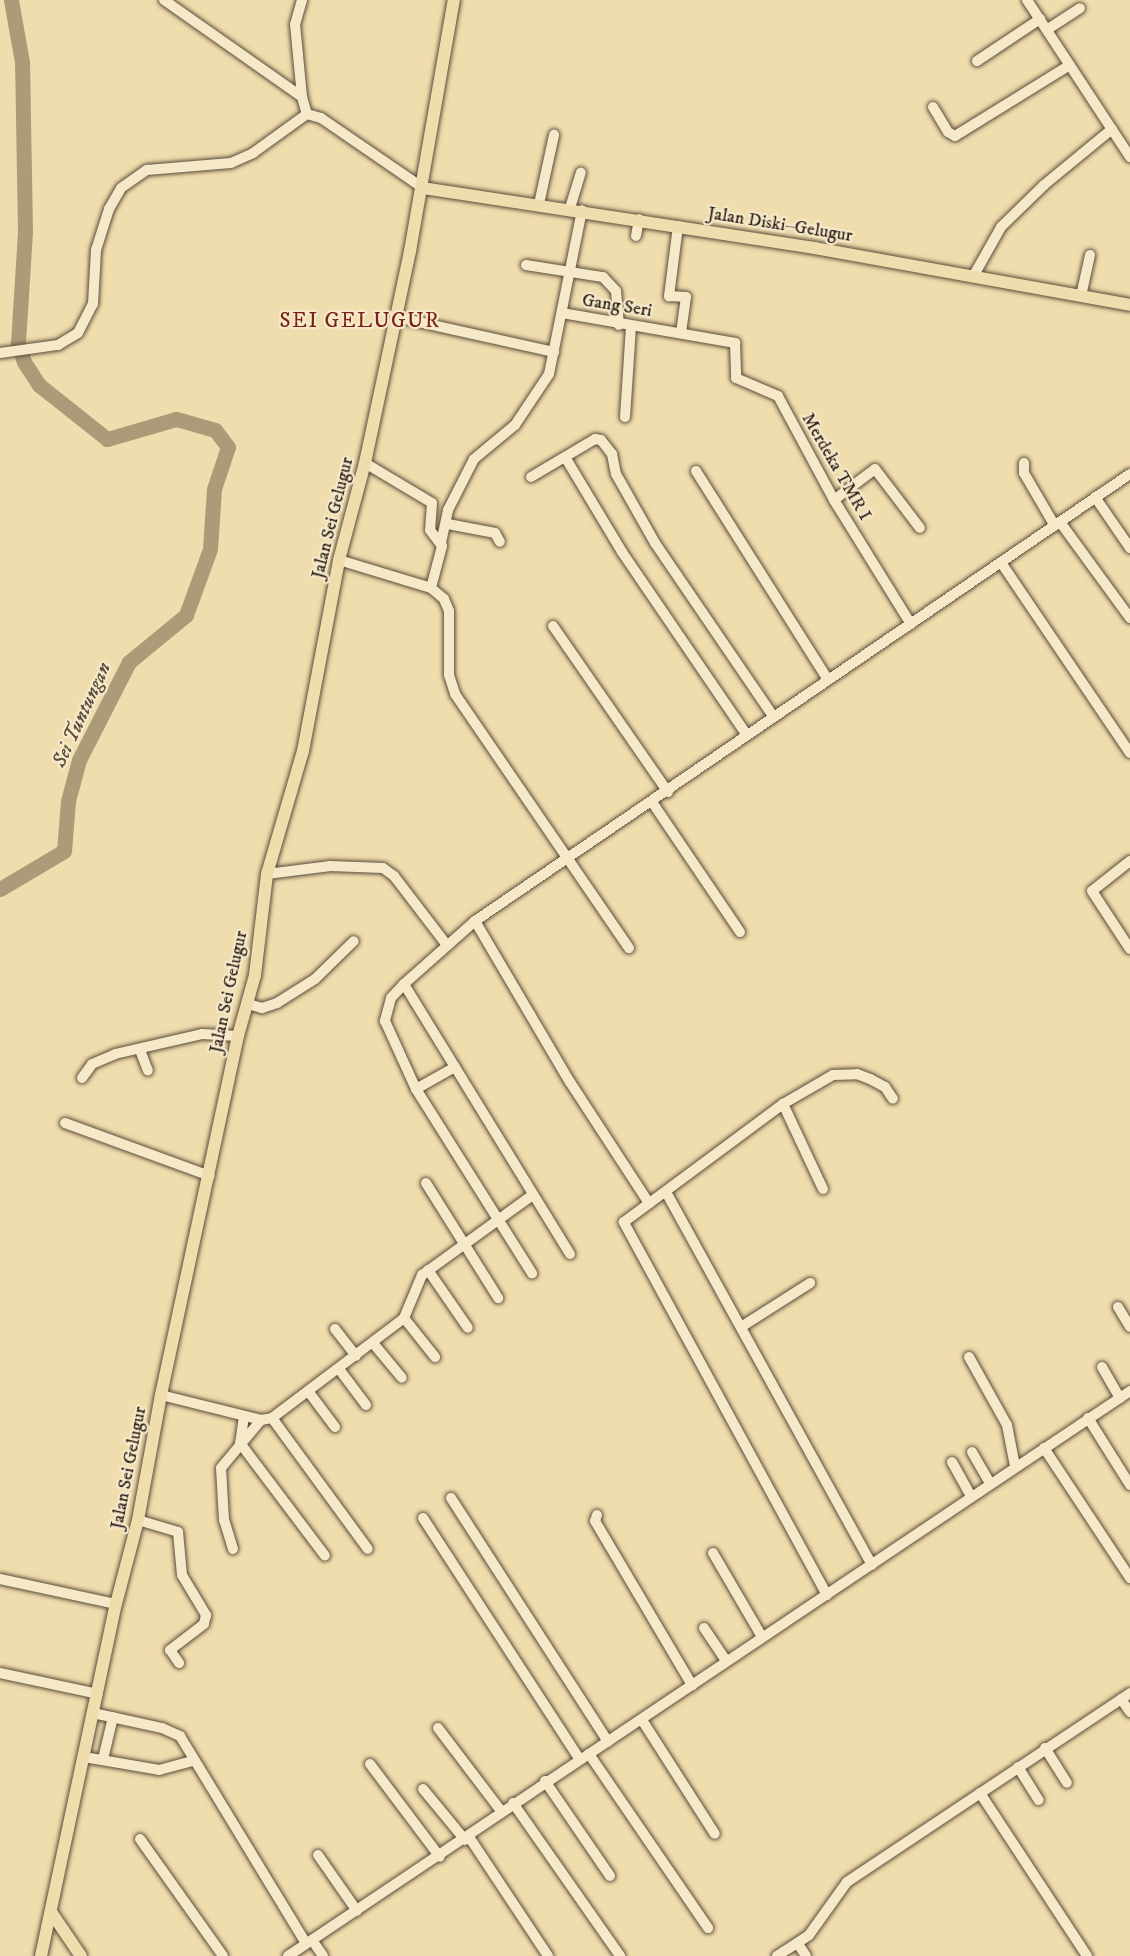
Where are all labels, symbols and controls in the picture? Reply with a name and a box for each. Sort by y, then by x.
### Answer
street label: Jalan Diski–Gelugur [706,203,854,247]
street label: Gang Seri [581,290,653,322]
district label: SEI GELUGUR [280,308,440,334]
street label: Merdeka TMR I [797,409,875,525]
street label: Jalan Sei Gelugur [307,455,359,581]
water label: Sei Tuntungan [47,659,117,771]
street label: Jalan Sei Gelugur [206,929,252,1055]
street label: Jalan Sei Gelugur [107,1405,151,1531]

